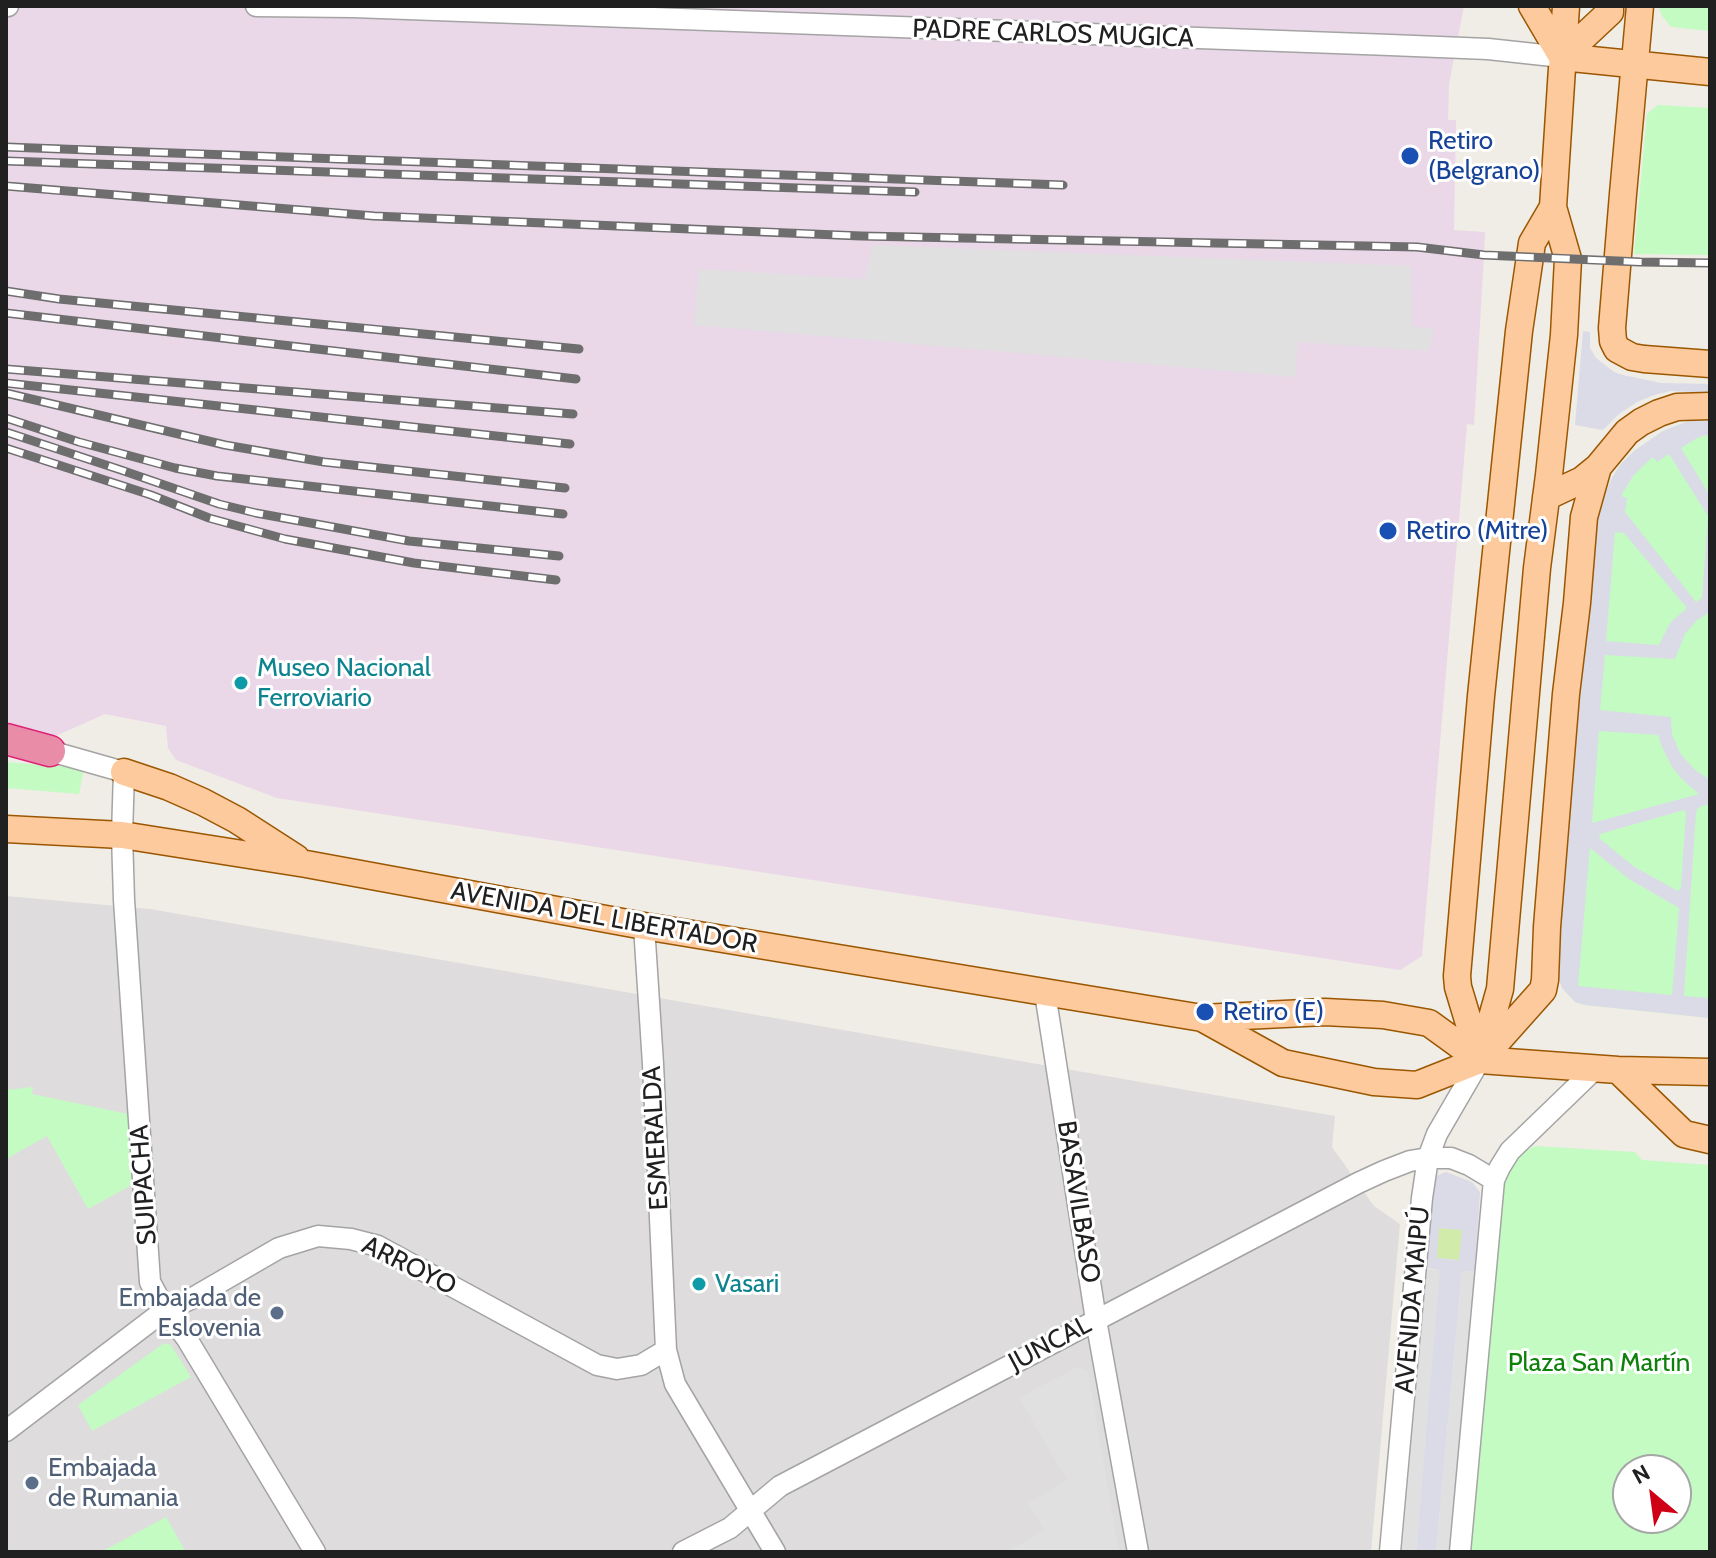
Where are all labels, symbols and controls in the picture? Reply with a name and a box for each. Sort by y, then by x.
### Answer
street label: PADRE CARLOS MUGICA [912,13,1194,55]
place label: Retiro (Belgrano) [1428,125,1540,186]
marker: Retiro (Belgrano) [1399,145,1421,167]
place label: Retiro (Mitre) [1406,515,1548,547]
marker: Retiro (Mitre) [1377,520,1399,542]
place label: Museo Nacional Ferroviario [257,652,431,714]
marker: Museo Nacional Ferroviario [232,674,250,692]
street label: AVENIDA DEL LIBERTADOR [448,876,760,960]
place label: Retiro (E) [1223,996,1324,1028]
marker: Retiro (E) [1194,1001,1216,1023]
street label: ESMERALDA [637,1065,675,1211]
street label: BASAVILBASO [1050,1119,1106,1285]
street label: SUIPACHA [124,1124,164,1246]
street label: AVENIDA MAIPÚ [1389,1205,1437,1395]
street label: ARROYO [357,1230,461,1302]
place label: Vasari [715,1268,779,1300]
marker: Vasari [690,1275,708,1293]
place label: Embajada de Eslovenia [119,1282,261,1344]
marker: Embajada de Eslovenia [268,1304,286,1322]
street label: JUNCAL [1003,1309,1097,1379]
park label: Plaza San Martín [1508,1347,1690,1379]
place label: Embajada de Rumania [48,1452,178,1514]
north arrow [1612,1454,1692,1534]
text: N [1628,1459,1654,1490]
marker: Embajada de Rumania [23,1474,41,1492]

